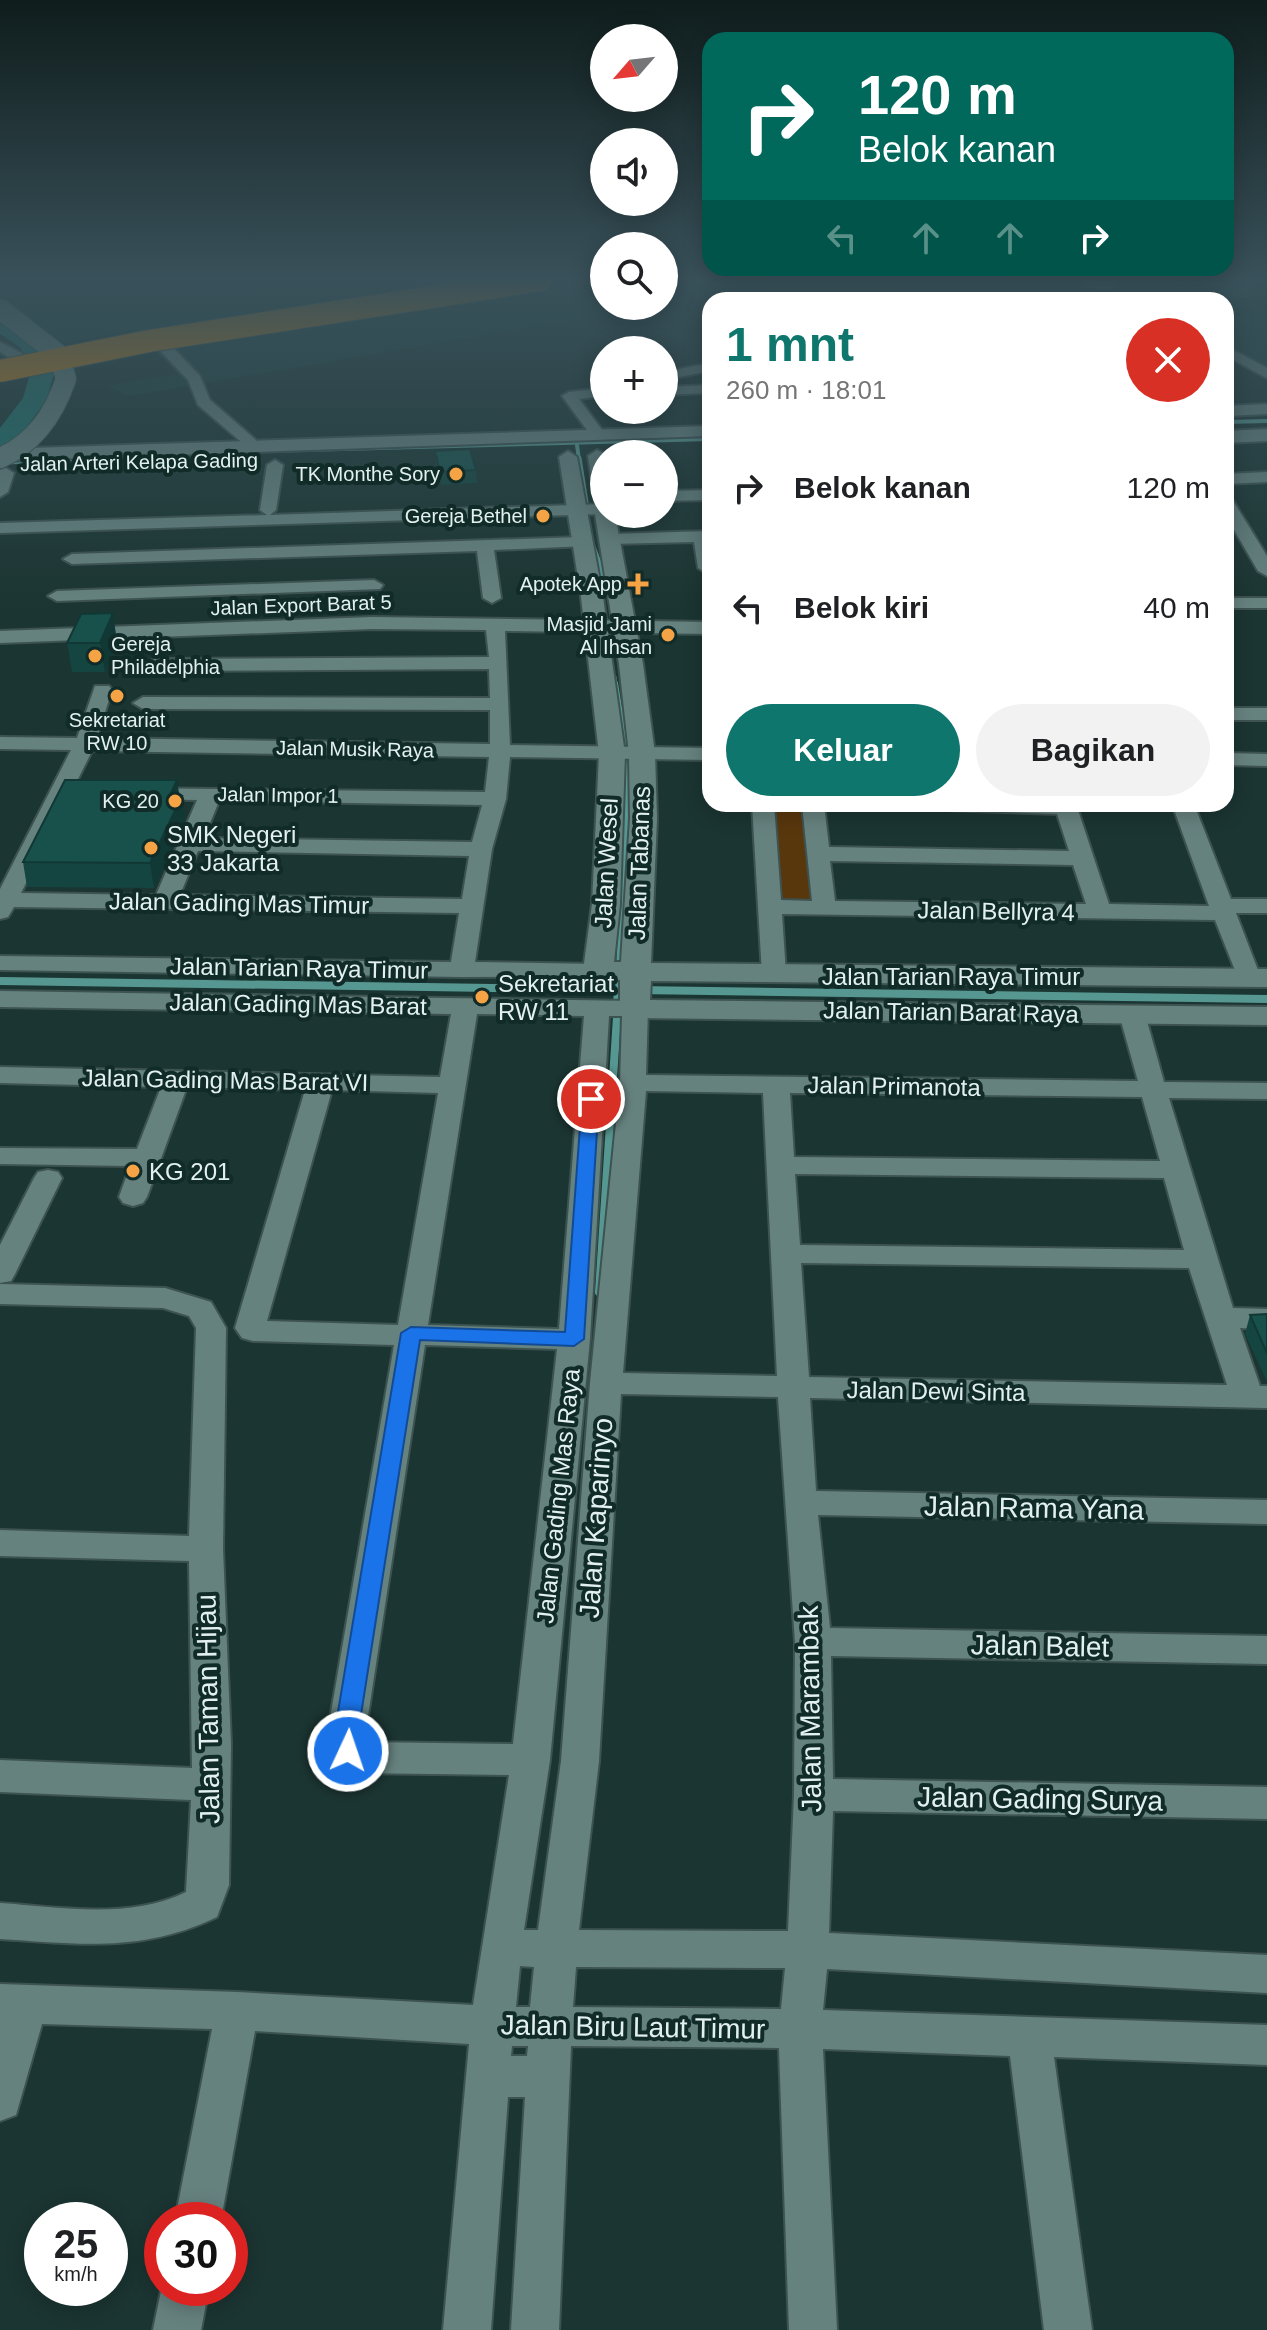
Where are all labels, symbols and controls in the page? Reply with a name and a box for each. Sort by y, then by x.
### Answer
north arrow [590,24,678,112]
map controls [590,24,678,528]
text: 120 m [858,63,1017,126]
icon: right [726,64,830,168]
button: sound [590,128,678,216]
text: Belok kanan [858,129,1056,170]
icon: left [820,216,864,260]
icon: ahead [904,216,948,260]
icon: ahead [988,216,1032,260]
icon: right [1072,216,1116,260]
button: search [590,232,678,320]
text: 1 mnt [726,318,854,371]
button: close [1126,318,1210,402]
button: + [590,336,678,424]
text: 260 m · 18:01 [726,375,886,405]
button: − [590,440,678,528]
street label: Jalan Arteri Kelapa Gading [20,449,258,475]
place label: TK Monthe Sory [295,463,440,485]
marker: TK Monthe Sory [447,465,465,483]
icon: right [726,466,770,510]
text: Belok kanan [794,471,971,504]
text: 120 m [1127,471,1210,504]
place label: Gereja Bethel [405,505,527,527]
marker: Gereja Bethel [534,507,552,525]
place label: Apotek App [520,573,622,595]
marker: Apotek App [629,575,647,593]
icon: left [726,586,770,630]
street label: Jalan Export Barat 5 [210,591,392,619]
text: Belok kiri [794,591,929,624]
text: 40 m [1143,591,1210,624]
place label: Masjid Jami Al Ihsan [546,613,652,658]
marker: Masjid Jami Al Ihsan [659,626,677,644]
place label: Gereja Philadelphia [111,633,221,678]
marker: Gereja Philadelphia [86,647,104,665]
marker: Sekretariat RW 10 [108,687,126,705]
button: Keluar [726,704,960,796]
button: Bagikan [976,704,1210,796]
place label: Sekretariat RW 10 [69,709,166,754]
street label: Jalan Musik Raya [276,737,435,761]
street label: Jalan Impor 1 [217,783,339,807]
street label: Jalan Tabanas [623,785,655,941]
place label: KG 20 [102,790,159,812]
marker: KG 20 [166,792,184,810]
street label: Jalan Wesel [589,797,623,929]
place label: SMK Negeri 33 Jakarta [167,821,296,876]
marker: SMK Negeri 33 Jakarta [142,839,160,857]
street label: Jalan Gading Mas Timur [109,887,369,919]
street label: Jalan Bellyra 4 [917,896,1075,926]
street label: Jalan Tarian Raya Timur [170,952,428,984]
street label: Jalan Tarian Raya Timur [822,963,1080,990]
place label: Sekretariat RW 11 [498,970,614,1025]
street label: Jalan Gading Mas Barat [169,988,427,1020]
marker: Sekretariat RW 11 [473,988,491,1006]
street label: Jalan Tarian Barat Raya [823,996,1080,1028]
street label: Jalan Gading Mas Barat VI [81,1064,369,1096]
pin [557,1065,625,1133]
street label: Jalan Primanota [807,1071,982,1101]
icon: arrive [569,1077,613,1121]
place label: KG 201 [149,1158,230,1185]
marker: KG 201 [124,1162,142,1180]
street label: Jalan Gading Mas Raya [531,1367,585,1625]
street label: Jalan Dewi Sinta [846,1376,1026,1406]
street label: Jalan Kaparinyo [574,1417,618,1619]
street label: Jalan Rama Yana [924,1491,1145,1525]
street label: Jalan Taman Hijau [190,1594,226,1824]
street label: Jalan Marambak [793,1604,827,1813]
street label: Jalan Balet [970,1629,1110,1663]
position arrow [306,1709,390,1793]
street label: Jalan Gading Surya [917,1781,1164,1817]
street label: Jalan Biru Laut Timur [500,2009,766,2045]
speed limit sign: 30 [144,2202,248,2306]
text: 25 [54,2222,98,2266]
text: km/h [54,2263,98,2285]

